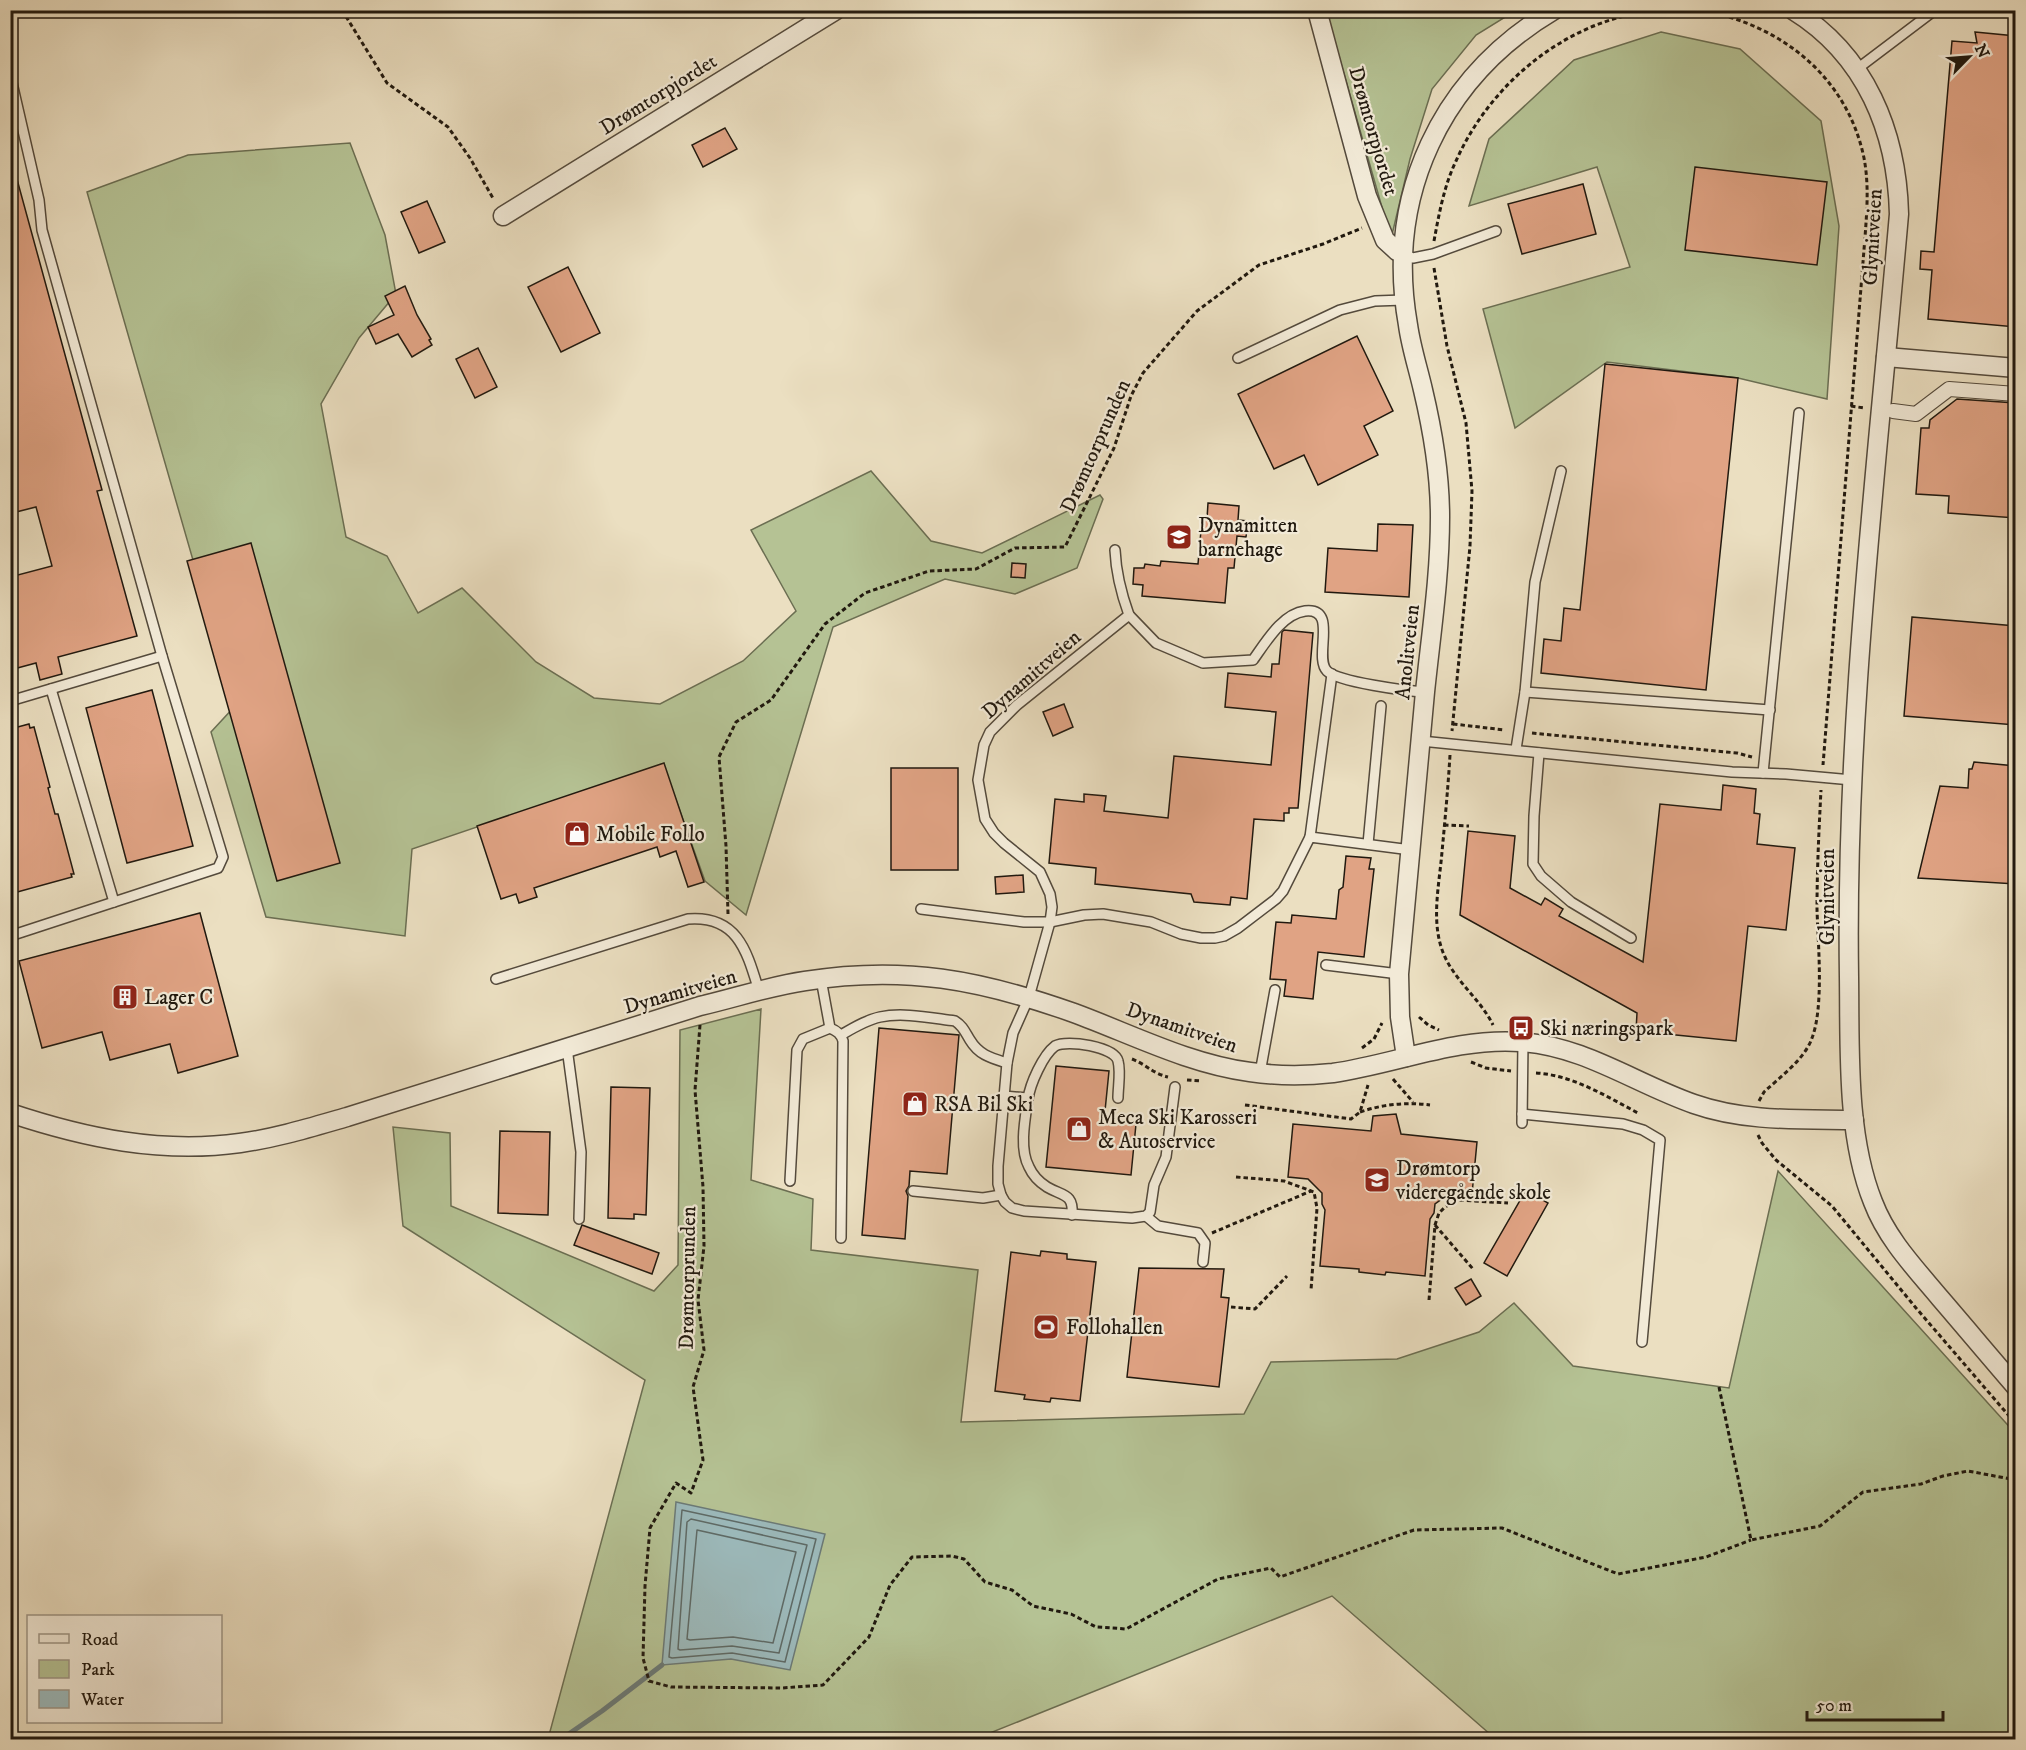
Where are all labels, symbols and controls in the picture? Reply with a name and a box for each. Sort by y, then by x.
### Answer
north arrow [1939,27,1999,87]
text: N [1970,41,1994,61]
street label: Drømtorpjordet [595,48,722,141]
street label: Drømtorpjordet [1342,64,1404,199]
street label: Glynitveien [1857,188,1889,286]
street label: Drømtorprunden [1055,376,1137,517]
place label: Dynamitten barnehage [1198,513,1298,563]
school or university icon: Dynamitten barnehage [1164,522,1194,552]
street label: Anolitveien [1390,603,1426,701]
street label: Dynamittveien [977,625,1087,725]
shop icon: Mobile Follo [562,819,592,849]
place label: Mobile Follo [596,822,705,848]
street label: Glynitveien [1815,849,1841,945]
street label: Dynamitveien [621,963,740,1020]
building icon: Lager C [110,982,140,1012]
place label: Lager C [144,985,213,1011]
street label: Dynamitveien [1122,997,1241,1059]
bus stop icon: Ski næringspark [1506,1013,1536,1043]
place label: Ski næringspark [1540,1016,1674,1042]
shop icon: RSA Bil Ski [900,1089,930,1119]
place label: RSA Bil Ski [934,1092,1033,1118]
place label: Meca Ski Karosseri & Autoservice [1098,1105,1257,1155]
shop icon: Meca Ski Karosseri & Autoservice [1064,1114,1094,1144]
place label: Drømtorp videregående skole [1395,1156,1551,1206]
school or university icon: Drømtorp videregående skole [1362,1165,1392,1195]
street label: Drømtorprunden [674,1206,702,1350]
sports icon: Follohallen [1031,1312,1061,1342]
place label: Follohallen [1066,1315,1163,1341]
legend [27,1615,222,1723]
text: Road [81,1629,118,1651]
text: Park [81,1659,115,1681]
scale bar [1807,1684,1944,1722]
text: Water [80,1689,124,1711]
text: 50 m [1816,1695,1852,1717]

